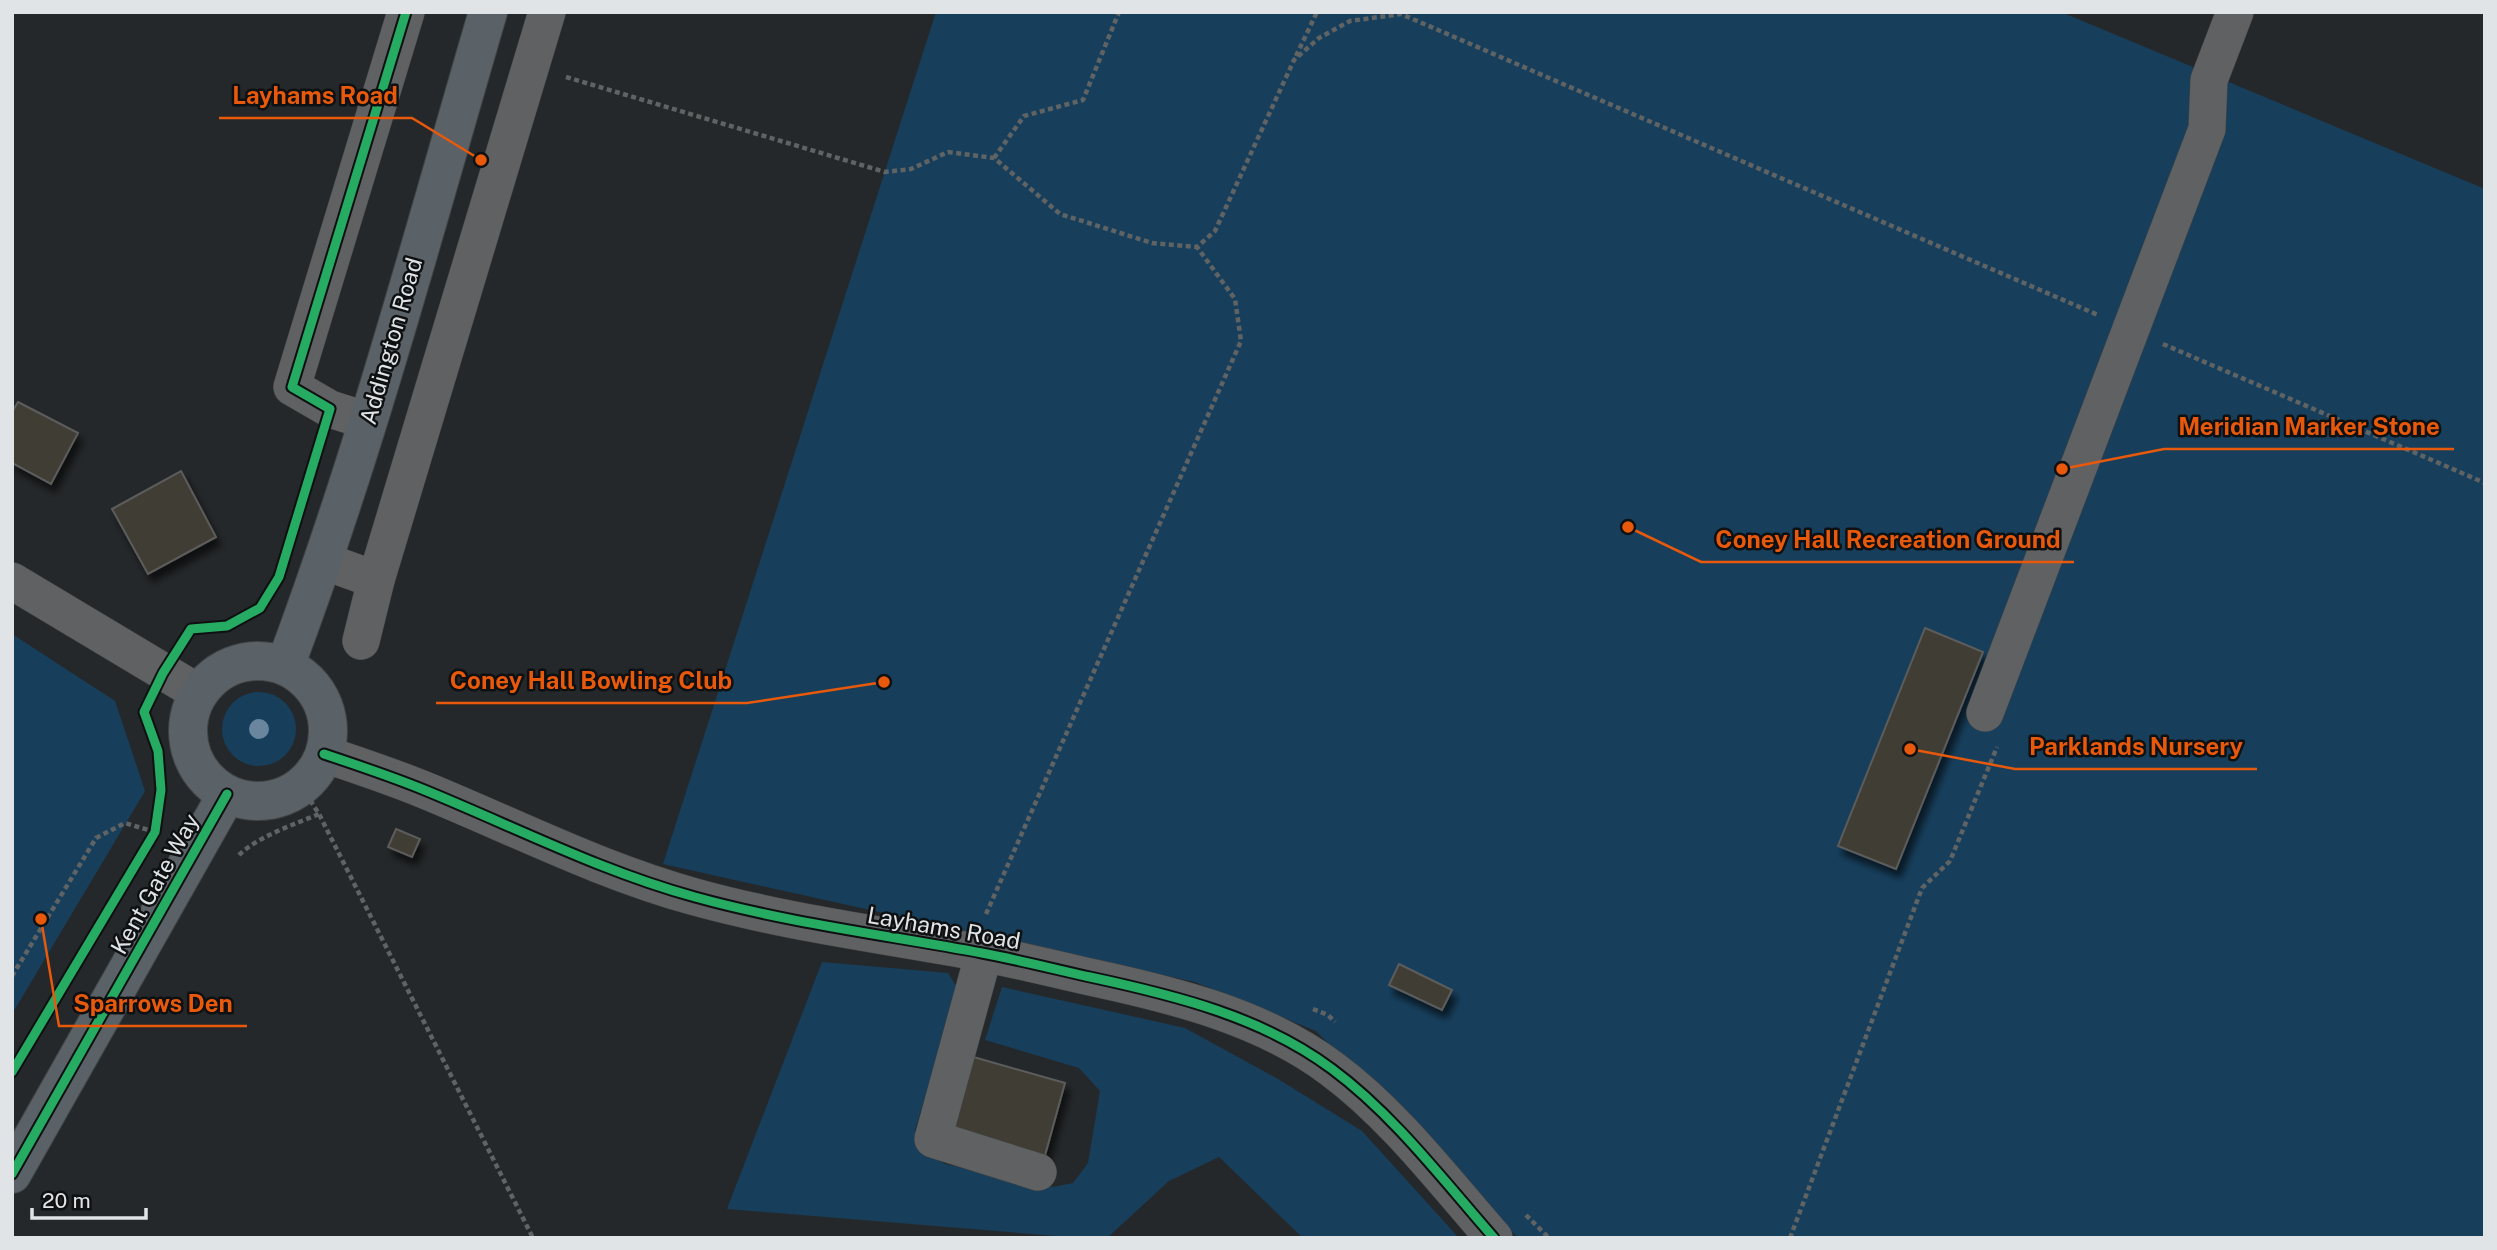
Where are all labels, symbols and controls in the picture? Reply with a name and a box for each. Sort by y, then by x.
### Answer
callout: Layhams Road [219,73,412,118]
text: Layhams Road [232,81,398,109]
street label: Addington Road [354,254,427,427]
callout: Meridian Marker Stone [2164,404,2454,449]
text: Meridian Marker Stone [2178,412,2440,440]
callout: Coney Hall Recreation Ground [1701,517,2074,562]
text: Coney Hall Recreation Ground [1715,525,2061,553]
callout: Coney Hall Bowling Club [436,658,747,703]
text: Coney Hall Bowling Club [450,666,732,694]
callout: Parklands Nursery [2015,724,2257,769]
text: Parklands Nursery [2029,732,2243,760]
street label: Kent Gate Way [105,809,204,959]
street label: Layhams Road [865,901,1023,954]
callout: Sparrows Den [59,981,247,1026]
text: Sparrows Den [73,989,233,1017]
scale bar [32,1176,145,1220]
text: 20 m [42,1188,91,1213]

